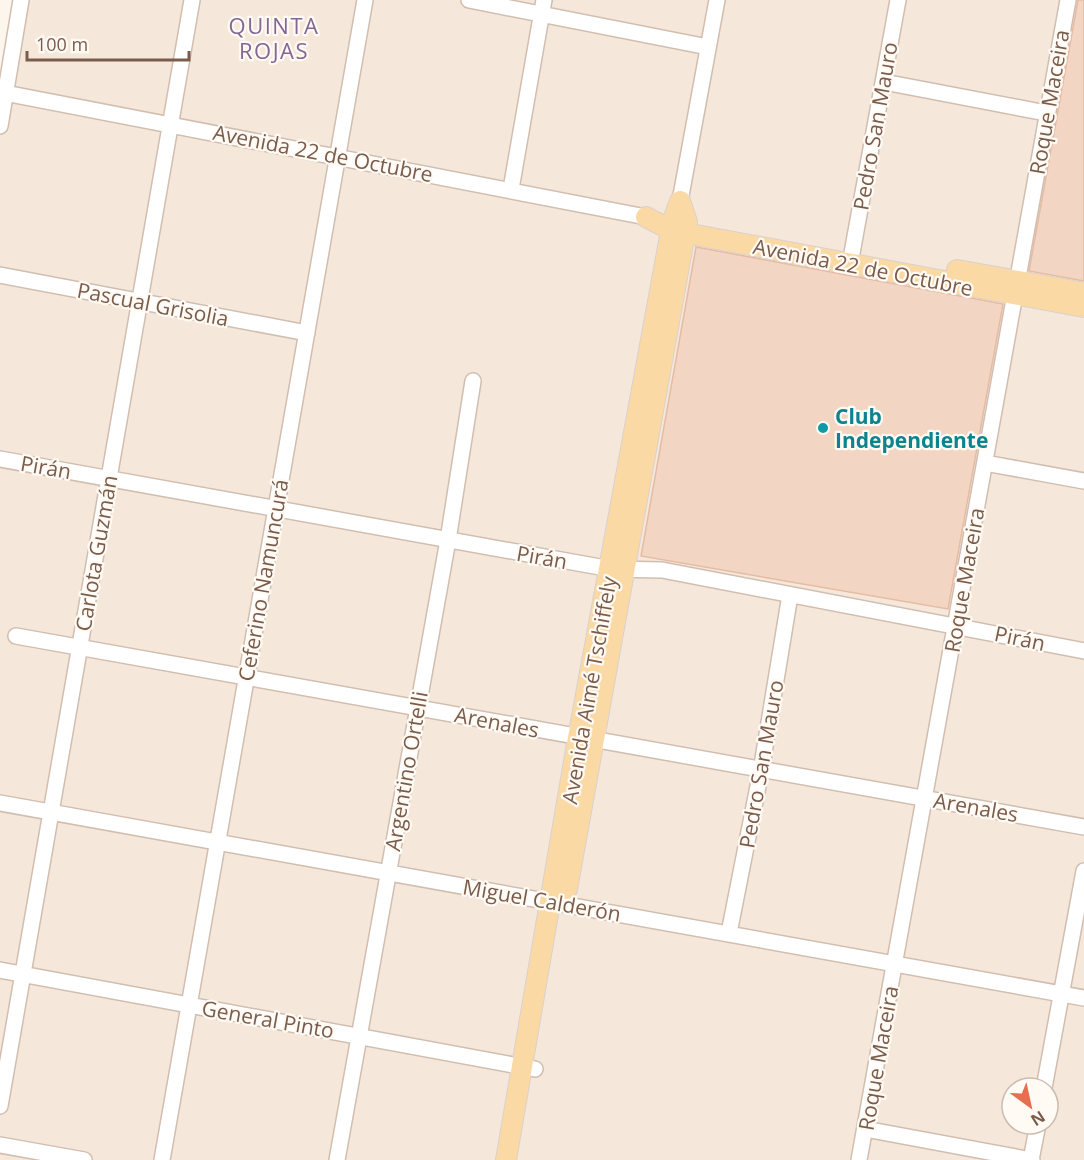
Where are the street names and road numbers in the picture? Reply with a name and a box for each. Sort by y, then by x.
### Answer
street label: Roque Maceira [1022,27,1076,177]
street label: Pedro San Mauro [846,40,904,212]
street label: Avenida 22 de Octubre [211,118,435,188]
street label: Avenida 22 de Octubre [751,232,975,302]
street label: Pascual Grisolia [75,276,231,332]
street label: Pirán [18,449,74,485]
street label: Carlota Guzmán [68,473,124,633]
street label: Ceferino Namuncurá [231,477,295,683]
street label: Roque Maceira [937,505,991,655]
street label: Pirán [514,539,570,575]
street label: Avenida Aimé Tschiffely [555,574,623,806]
street label: Pirán [992,619,1048,657]
street label: Pedro San Mauro [732,678,790,850]
street label: Argentino Ortelli [378,689,434,853]
street label: Arenales [452,700,542,744]
street label: Arenales [932,786,1020,828]
street label: Miguel Calderón [461,872,623,928]
street label: Roque Maceira [851,983,905,1133]
street label: General Pinto [200,994,336,1044]

